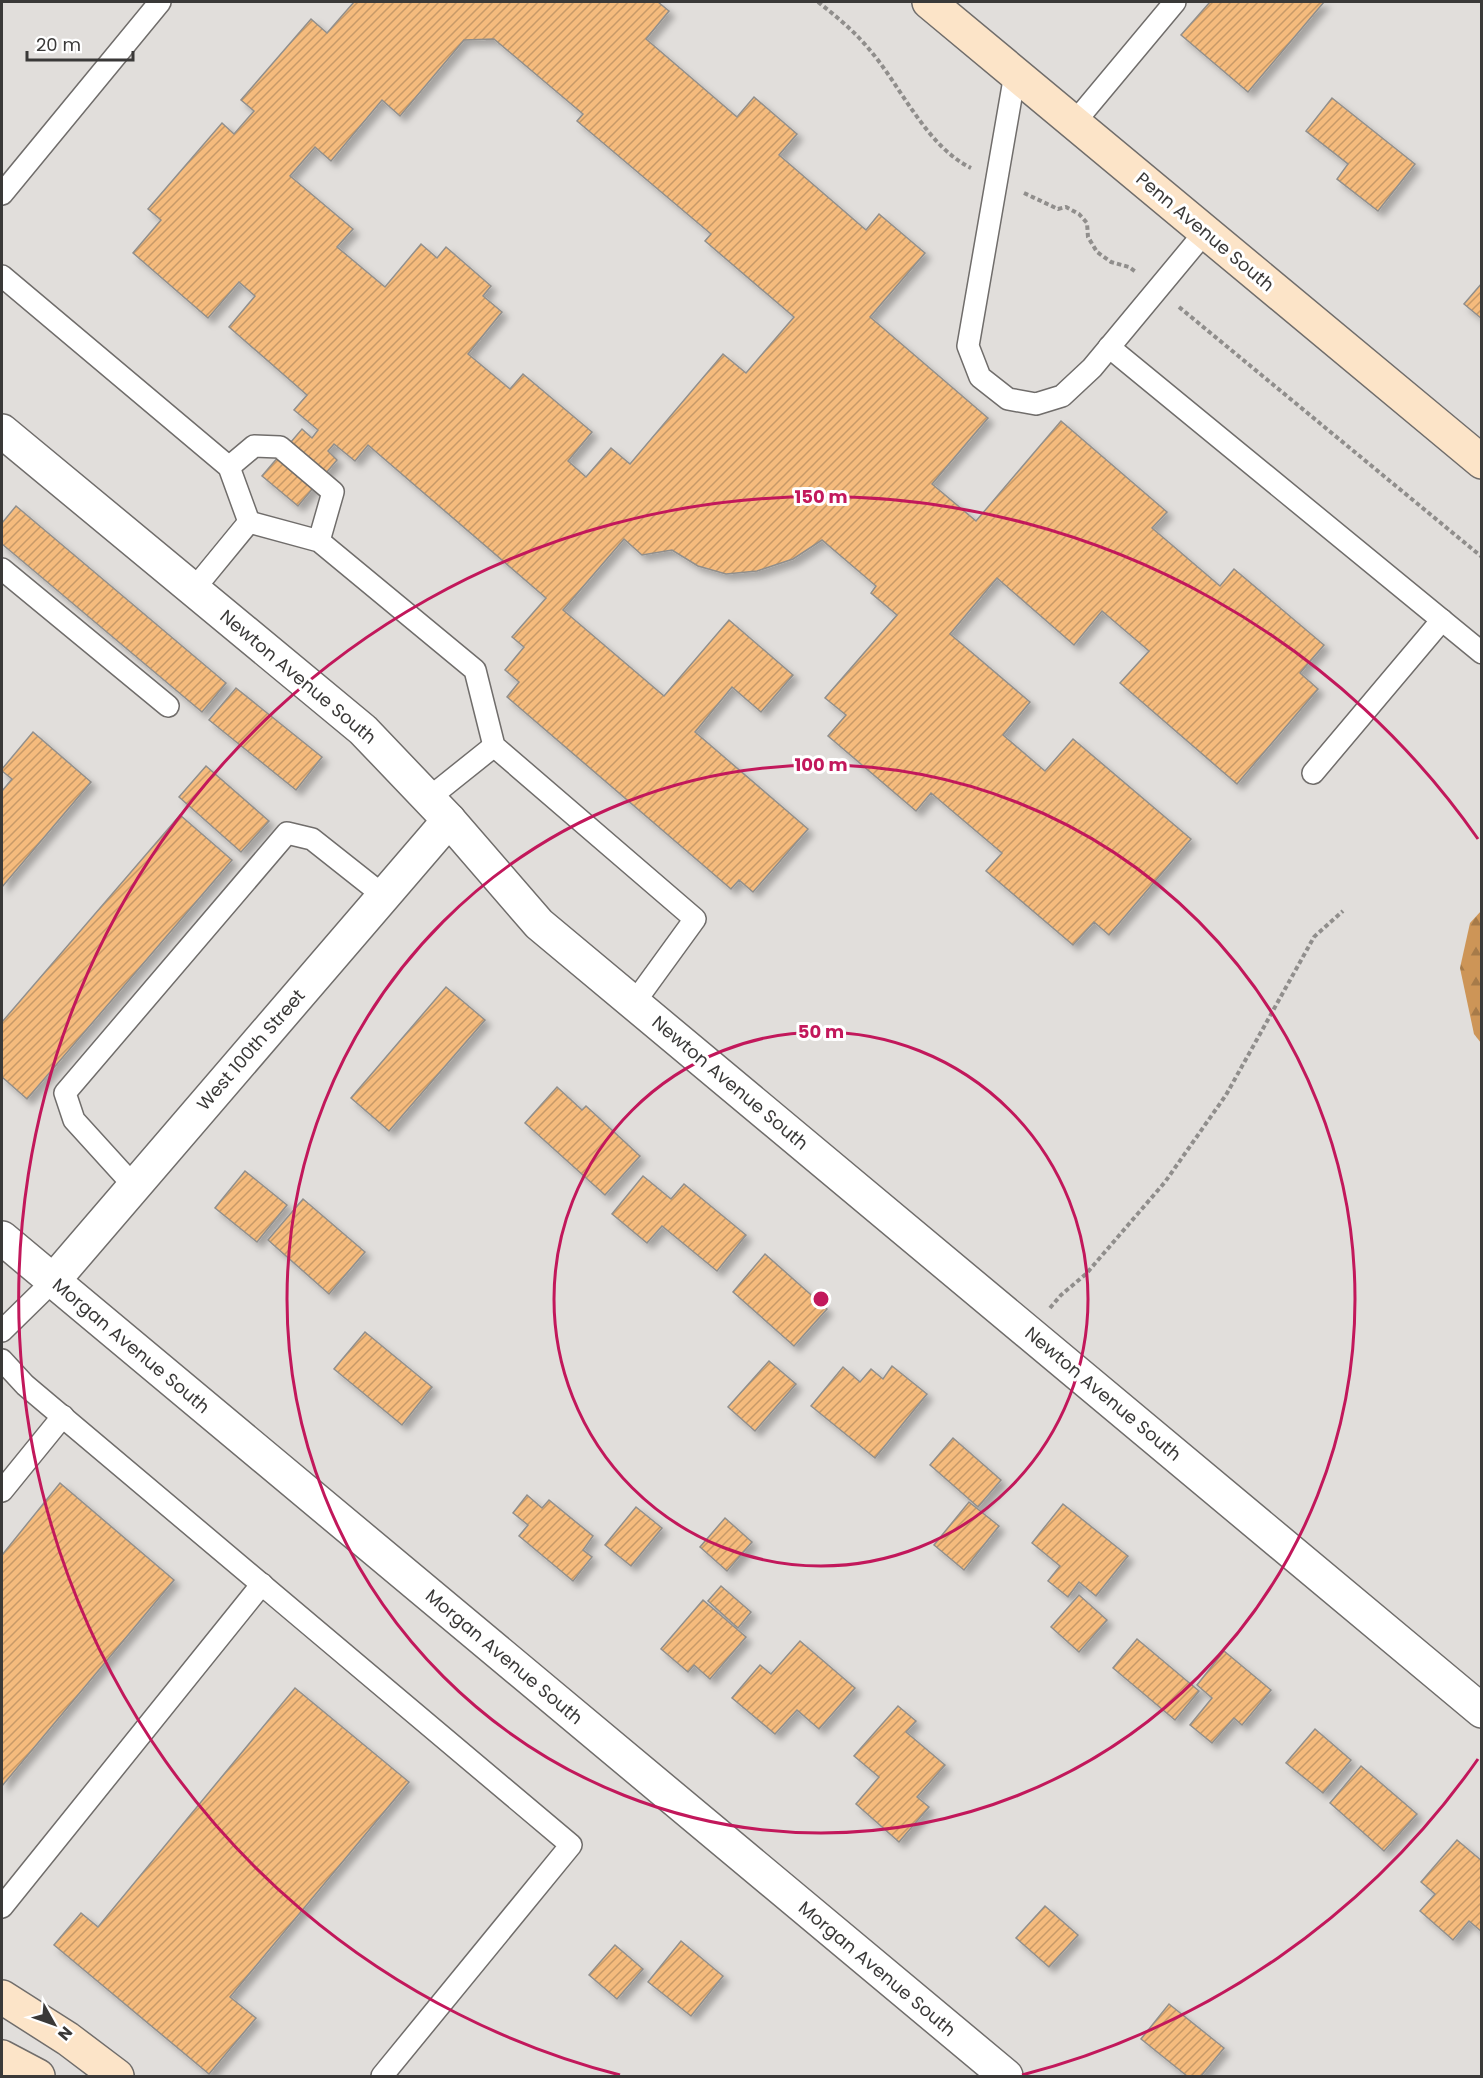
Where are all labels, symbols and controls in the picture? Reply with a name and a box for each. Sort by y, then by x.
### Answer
scale bar [27,24,134,62]
text: 20 m [36,32,81,57]
street label: Penn Avenue South [1131,166,1280,297]
text: 150 m [794,484,848,509]
street label: Newton Avenue South [215,604,382,750]
text: 100 m [794,752,848,777]
street label: West 100th Street [191,984,310,1116]
street label: Newton Avenue South [647,1010,814,1156]
text: 50 m [798,1019,844,1044]
street label: Morgan Avenue South [47,1272,215,1419]
centre of rings [811,1289,831,1309]
street label: Newton Avenue South [1020,1321,1187,1467]
street label: Morgan Avenue South [420,1583,588,1730]
street label: Morgan Avenue South [793,1895,961,2042]
north arrow [24,1994,84,2054]
text: N [52,2021,78,2045]

